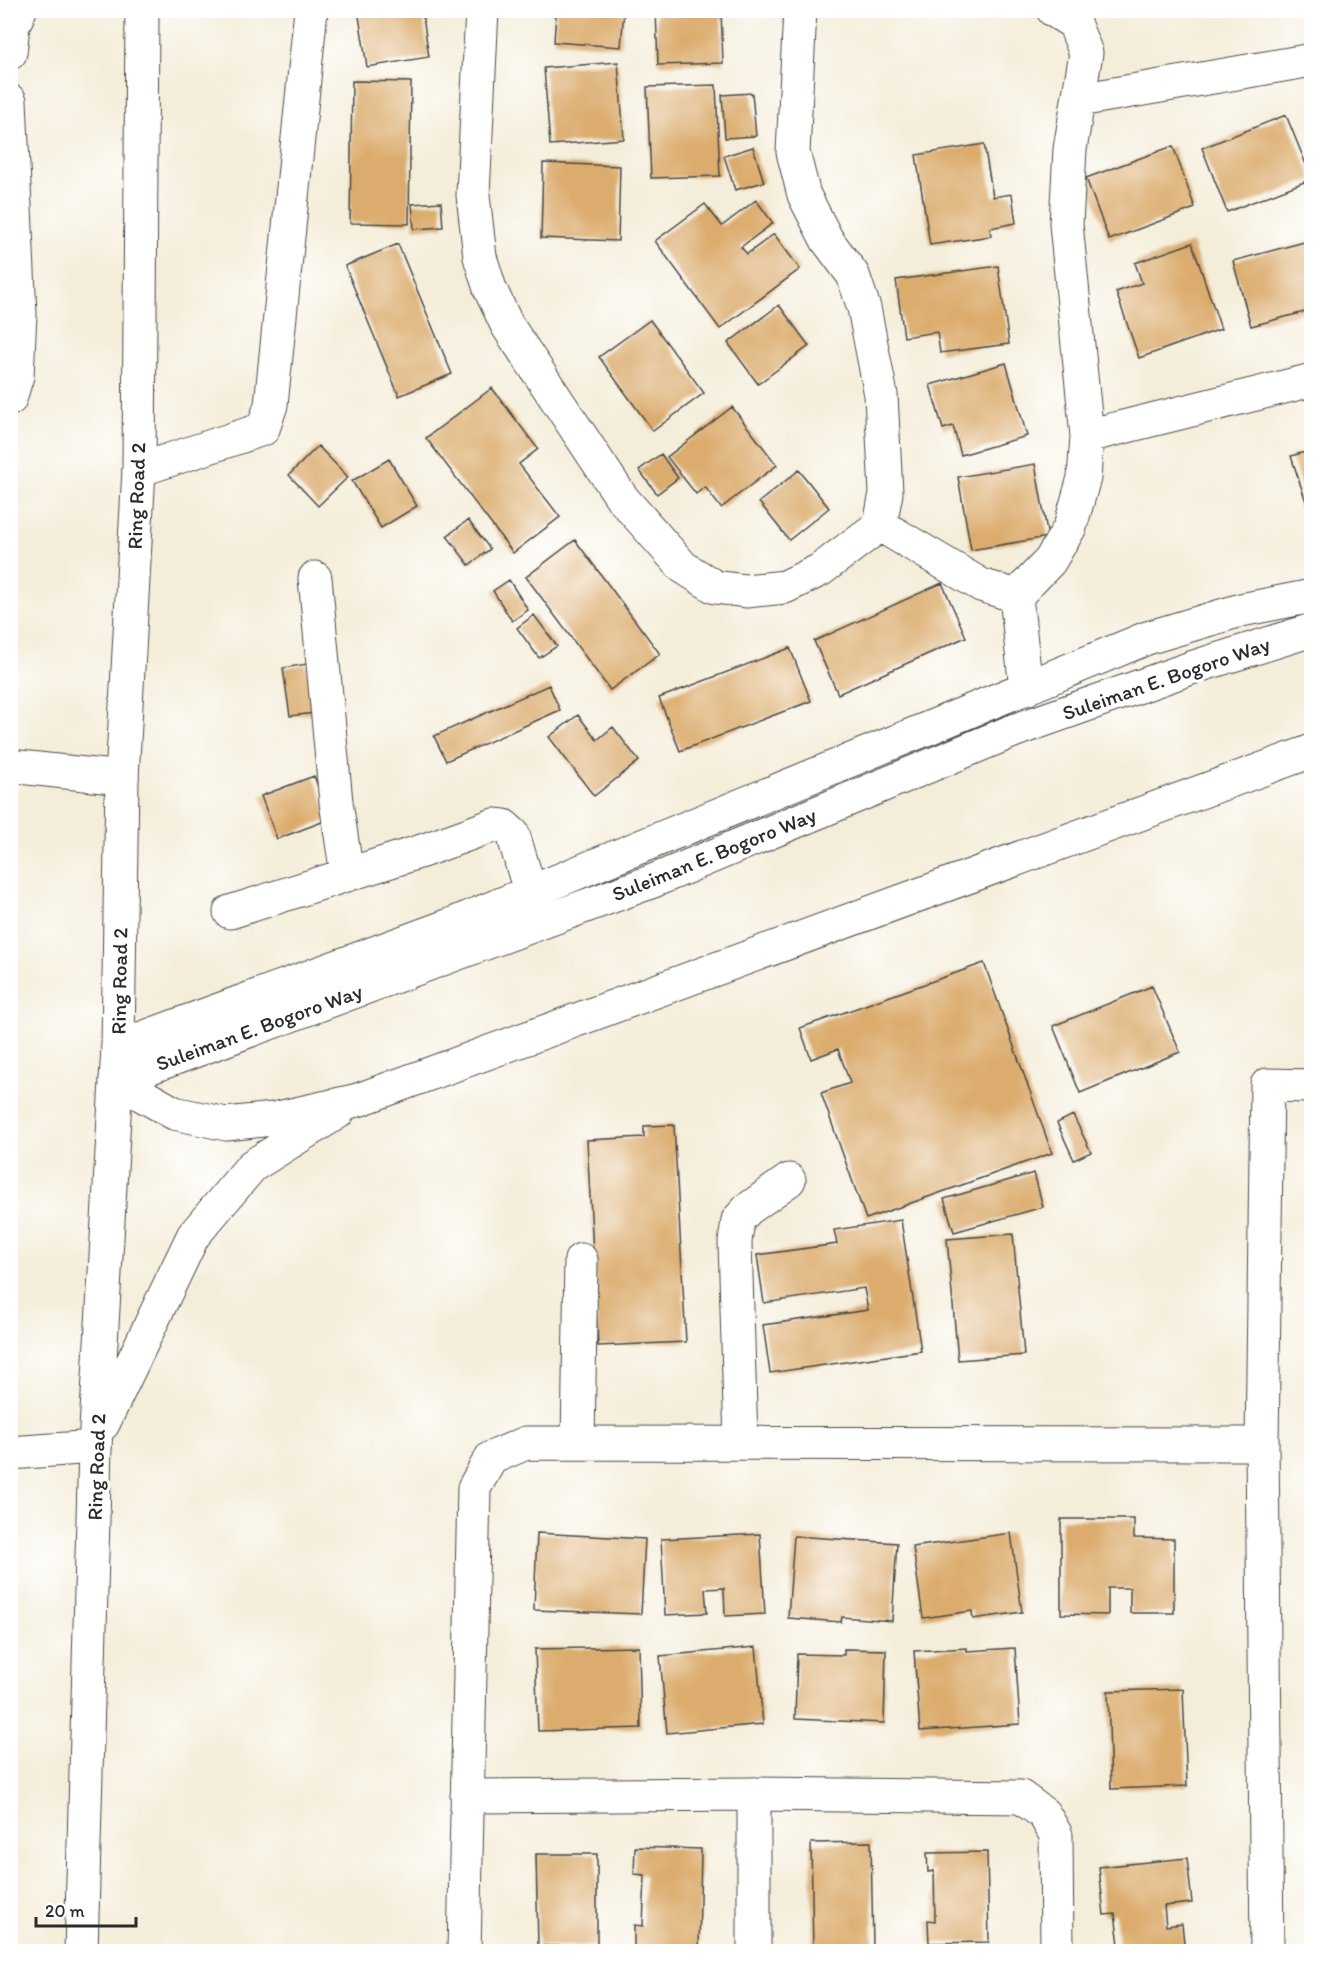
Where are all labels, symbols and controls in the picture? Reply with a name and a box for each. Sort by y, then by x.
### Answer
street label: Ring Road 2 [122,442,150,550]
street label: Suleiman E. Bogoro Way [1059,631,1273,725]
street label: Suleiman E. Bogoro Way [608,802,820,906]
street label: Ring Road 2 [106,927,132,1035]
street label: Suleiman E. Bogoro Way [152,978,366,1076]
street label: Ring Road 2 [82,1413,110,1521]
scale bar [36,1890,136,1928]
text: 20 m [45,1900,85,1922]

